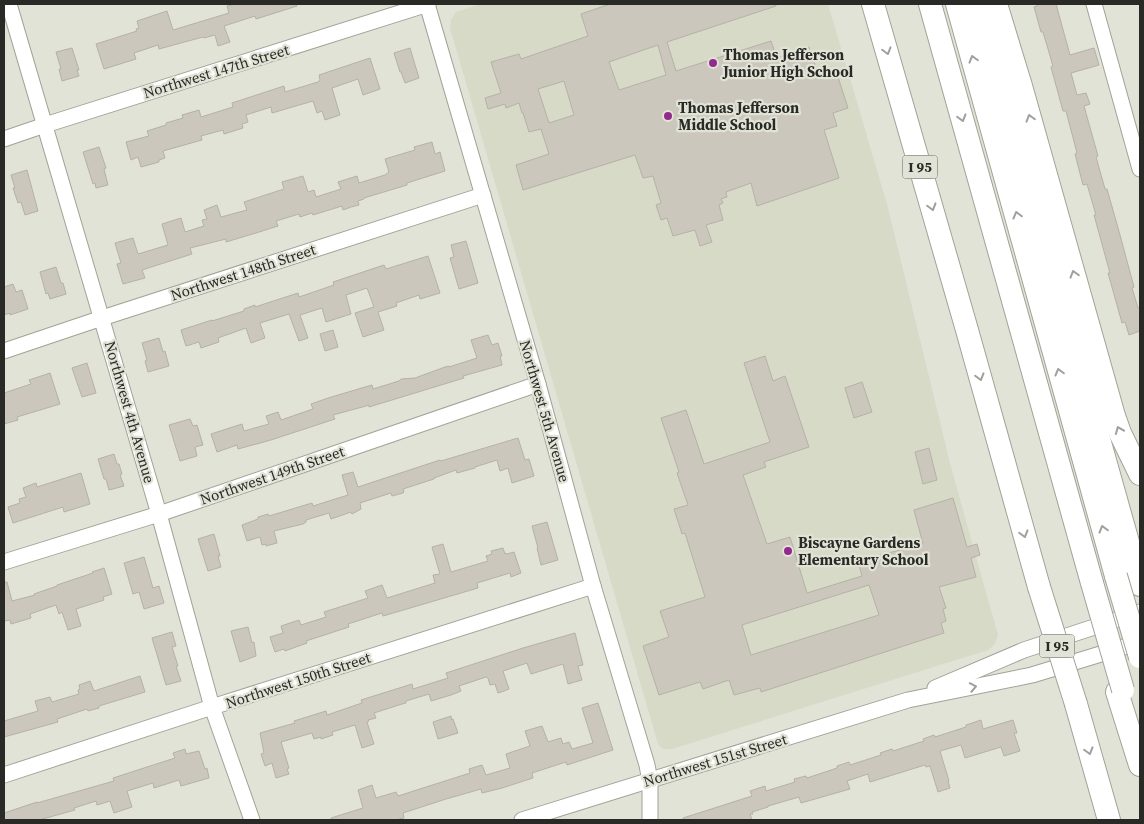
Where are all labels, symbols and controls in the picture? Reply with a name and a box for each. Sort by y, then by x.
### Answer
street label: Northwest 147th Street [140,39,292,103]
place label: Thomas Jefferson Junior High School [722,44,854,82]
one-way arrow [881,46,891,54]
one-way arrow [968,55,978,63]
marker: Thomas Jefferson Junior High School [707,57,719,69]
place label: Thomas Jefferson Middle School [678,97,799,135]
marker: Thomas Jefferson Middle School [662,110,674,122]
one-way arrow [956,114,966,122]
one-way arrow [1025,114,1035,122]
road number: I 95 [902,156,938,178]
one-way arrow [926,202,936,210]
one-way arrow [1012,212,1022,220]
street label: Northwest 148th Street [168,239,318,305]
one-way arrow [1069,271,1079,279]
street label: Northwest 5th Avenue [515,337,575,485]
street label: Northwest 4th Avenue [100,338,160,486]
one-way arrow [1055,369,1065,377]
one-way arrow [974,373,985,382]
one-way arrow [1115,426,1126,435]
street label: Northwest 149th Street [197,440,347,510]
one-way arrow [1098,524,1109,533]
one-way arrow [1018,529,1029,538]
place label: Biscayne Gardens Elementary School [798,532,929,570]
marker: Biscayne Gardens Elementary School [782,545,794,557]
road number: I 95 [1040,634,1074,658]
street label: Northwest 150th Street [223,647,373,713]
one-way arrow [968,682,977,693]
street label: Northwest 151st Street [641,728,789,792]
one-way arrow [1083,746,1094,755]

